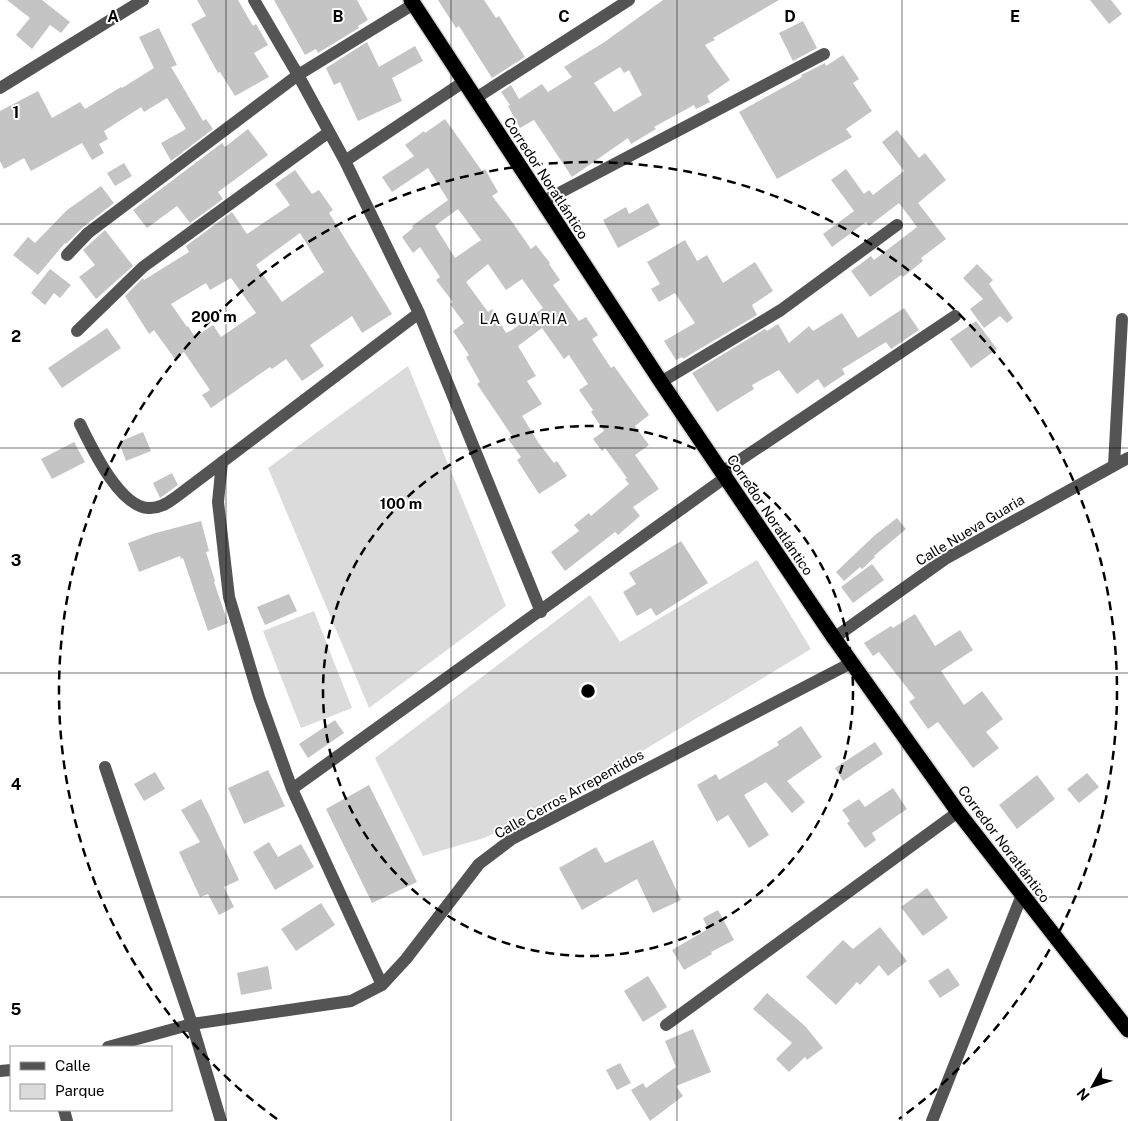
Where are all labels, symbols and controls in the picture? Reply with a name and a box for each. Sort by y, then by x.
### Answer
text: A [107,7,119,26]
text: B [333,7,344,26]
text: C [558,7,570,26]
text: D [784,7,796,26]
text: E [1010,7,1020,26]
text: 1 [13,103,19,122]
street label: Corredor Noratlántico [501,114,591,242]
text: 200 m [191,308,237,325]
district label: LA GUARIA [480,310,568,327]
text: 2 [11,327,21,346]
street label: Corredor Noratlántico [724,452,816,578]
street label: Calle Nueva Guaria [913,491,1027,569]
text: 100 m [380,495,422,512]
text: 3 [11,551,21,570]
centre of rings [579,682,597,700]
street label: Calle Cerros Arrepentidos [492,746,646,842]
text: 4 [11,775,22,794]
street label: Corredor Noratlántico [955,782,1053,906]
text: 5 [11,1000,22,1019]
legend [10,1046,172,1111]
text: Calle [55,1057,91,1074]
north arrow [1068,1061,1118,1111]
text: Parque [55,1082,105,1099]
text: N [1073,1085,1093,1104]

